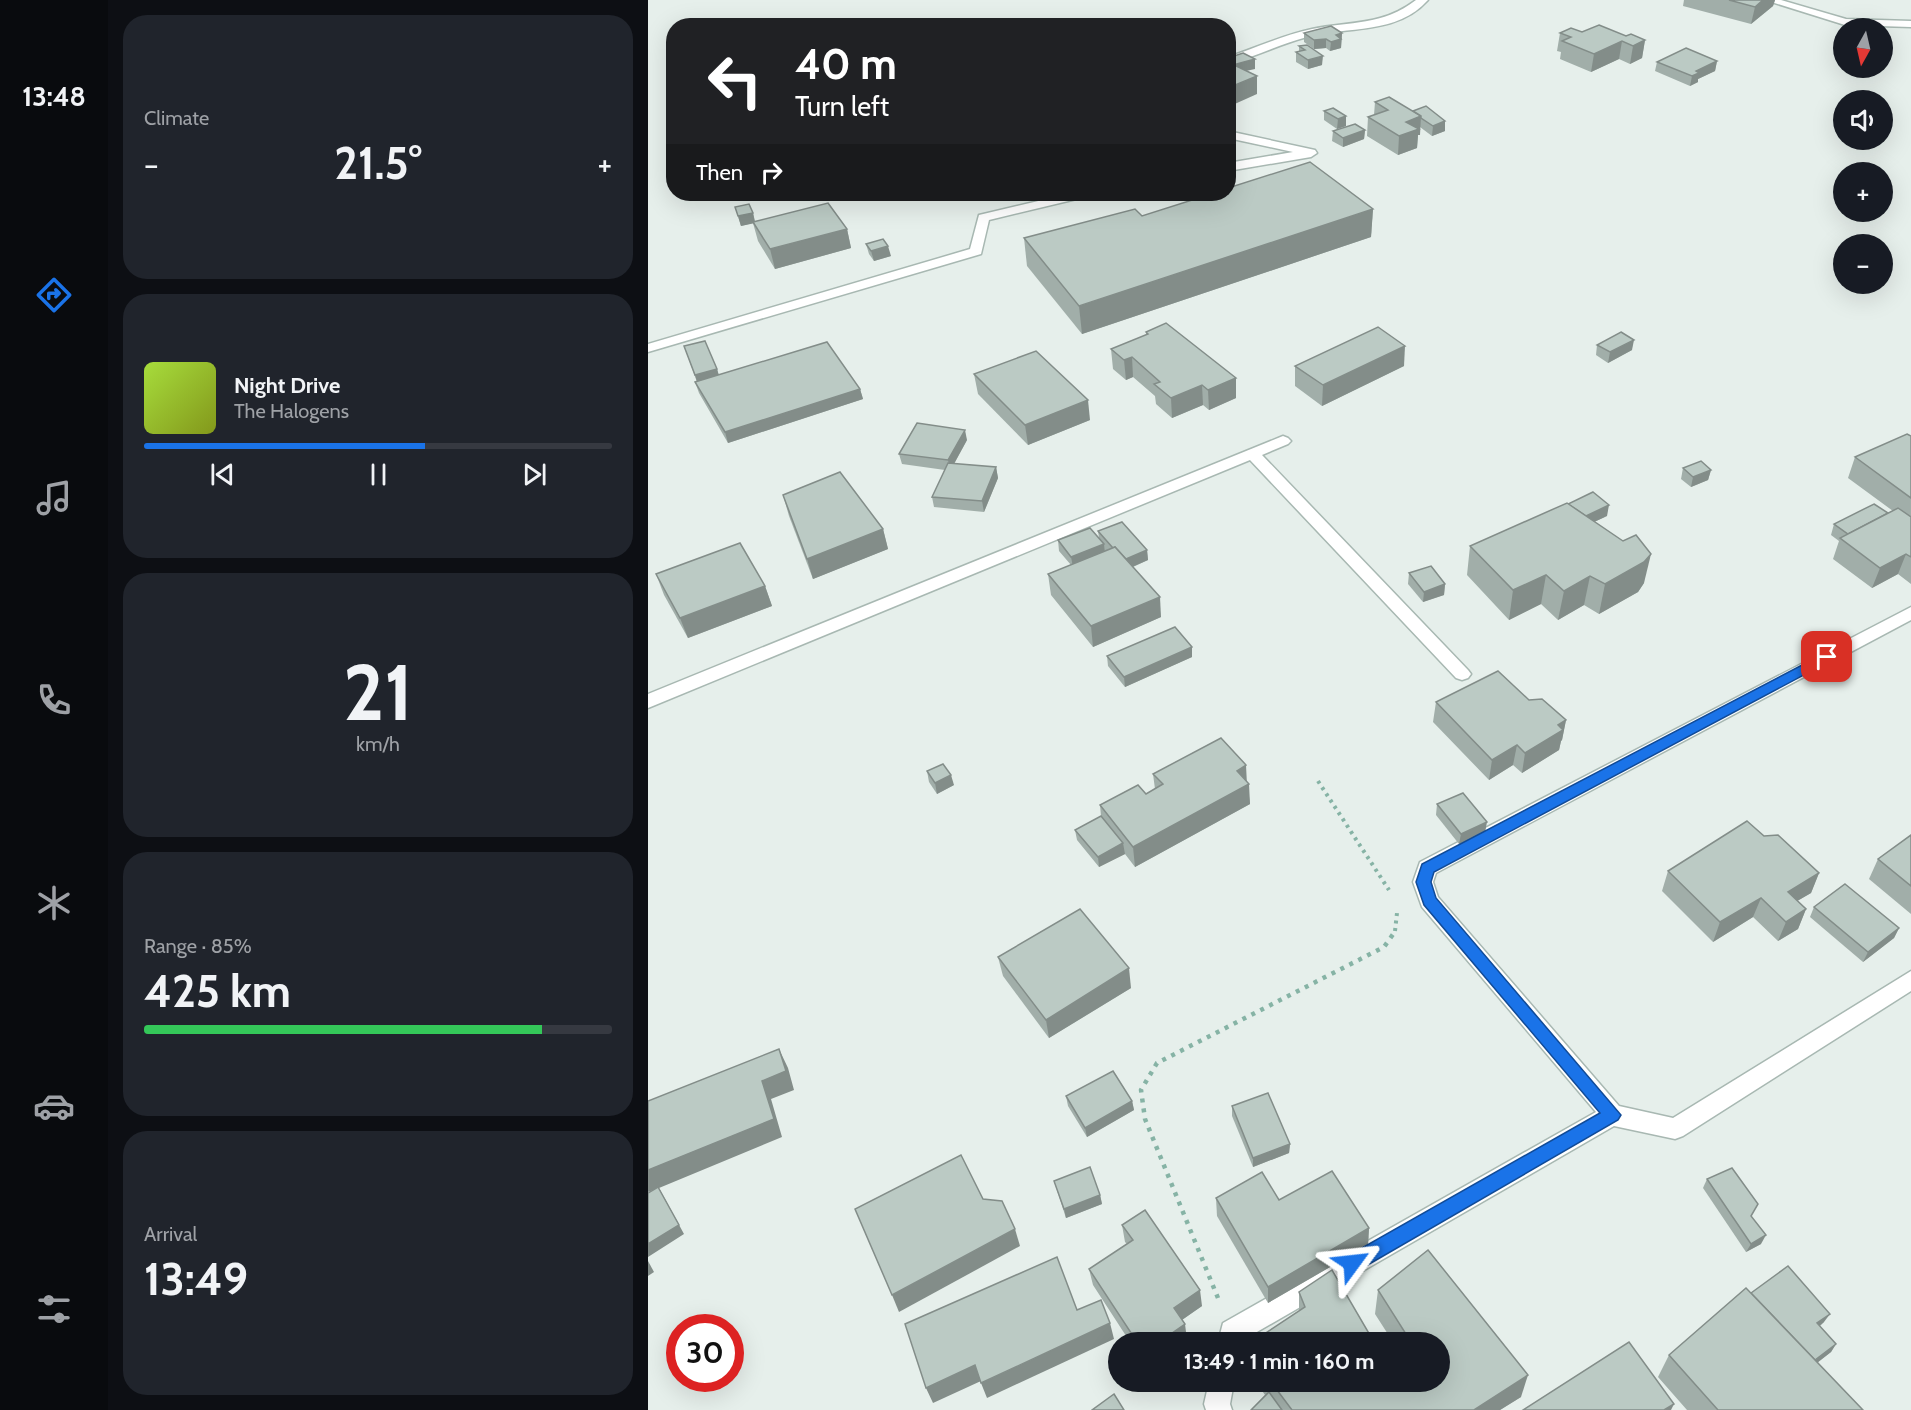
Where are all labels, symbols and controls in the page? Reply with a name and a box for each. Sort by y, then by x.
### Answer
north arrow [1833,18,1893,78]
map controls [1833,18,1893,294]
text: 40 m [795,38,897,90]
icon: left [696,42,774,120]
text: 13:48 [22,80,86,113]
text: Turn left [795,90,889,123]
button: sound [1833,90,1893,150]
text: Climate [144,106,209,130]
text: 21.5° [334,136,422,190]
text: − [144,144,159,184]
text: + [597,144,612,184]
icon: right [755,156,788,189]
text: Then [696,159,743,186]
button: + [1833,162,1893,222]
button: − [1833,234,1893,294]
icon: directions [33,274,75,316]
text: Night Drive [234,372,340,399]
text: The Halogens [234,399,349,423]
icon: previous [206,458,239,491]
icon: pause [362,458,395,491]
icon: next [518,458,551,491]
icon: music [33,477,75,519]
pin [1801,631,1852,682]
icon: arrive [1810,640,1843,673]
text: 21 [343,645,413,740]
icon: phone [33,679,75,721]
text: km/h [356,732,400,756]
icon: climate [33,882,75,924]
text: Range · 85% [144,934,252,958]
text: 425 km [144,964,291,1018]
icon: car [33,1085,75,1127]
text: Arrival [144,1222,197,1246]
position arrow [1320,1231,1384,1295]
text: 13:49 [144,1252,248,1306]
icon: filters [33,1288,75,1330]
speed limit sign: 30 [666,1314,744,1392]
text: 13:49 · 1 min · 160 m [1184,1348,1374,1375]

